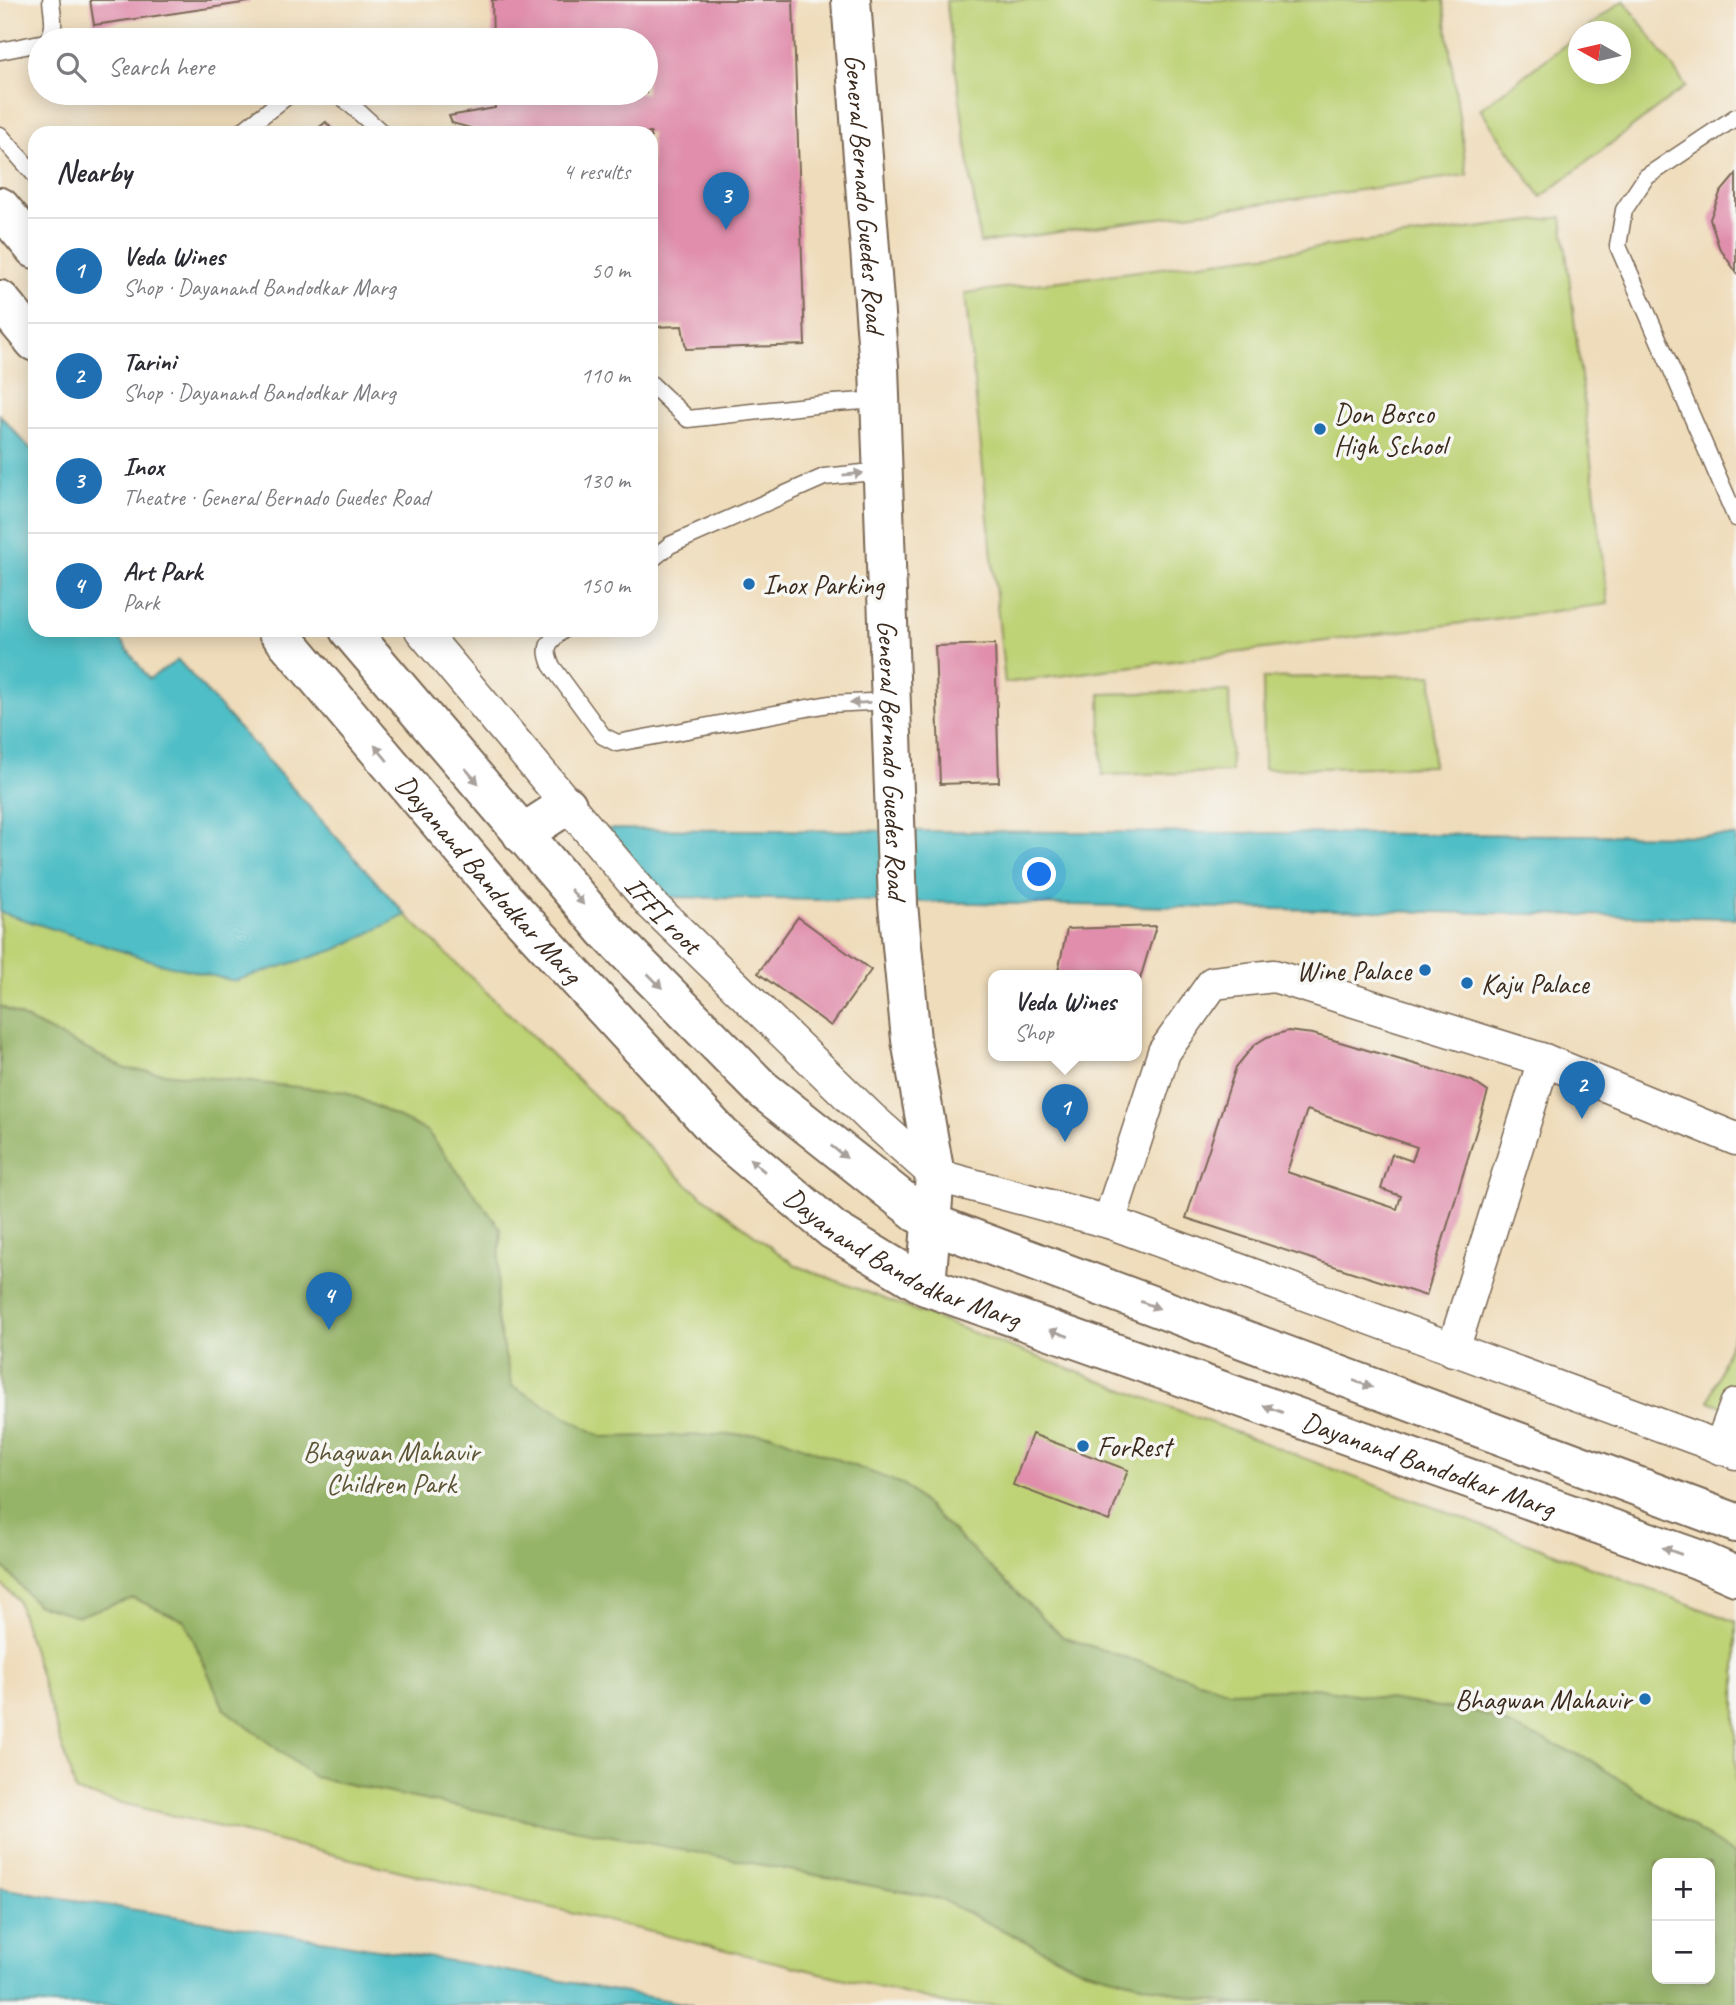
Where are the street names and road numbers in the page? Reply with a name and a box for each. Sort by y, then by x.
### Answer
street label: General Bernado Guedes Road [837,53,894,338]
street label: General Bernado Guedes Road [870,619,915,904]
street label: Dayanand Bandodkar Marg [388,767,591,992]
street label: IFFI root [617,869,711,963]
street label: Dayanand Bandodkar Marg [777,1179,1027,1337]
street label: Dayanand Bandodkar Marg [1297,1404,1561,1526]

